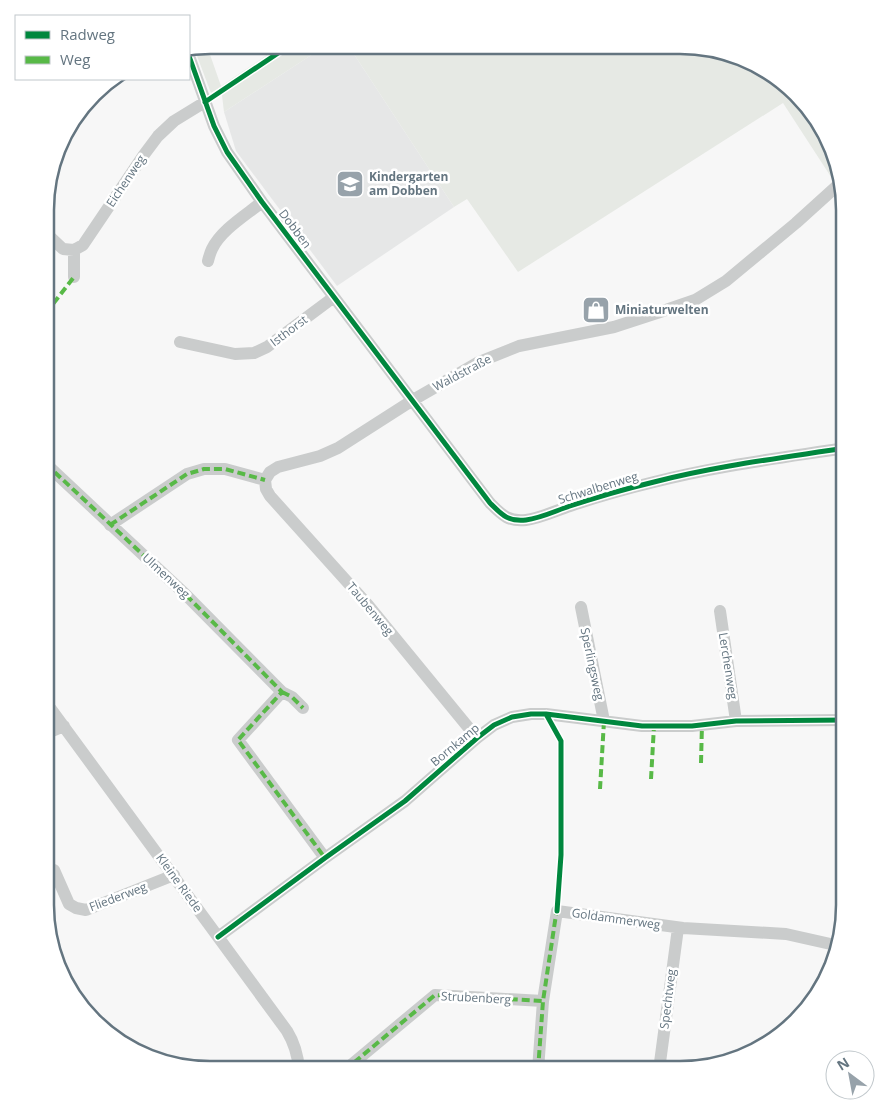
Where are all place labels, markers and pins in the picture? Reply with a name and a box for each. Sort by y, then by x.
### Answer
place label: Kindergarten am Dobben [369,168,448,199]
school or university icon: Kindergarten am Dobben [335,169,365,199]
shop icon: Miniaturwelten [581,295,611,325]
place label: Miniaturwelten [615,301,709,318]

